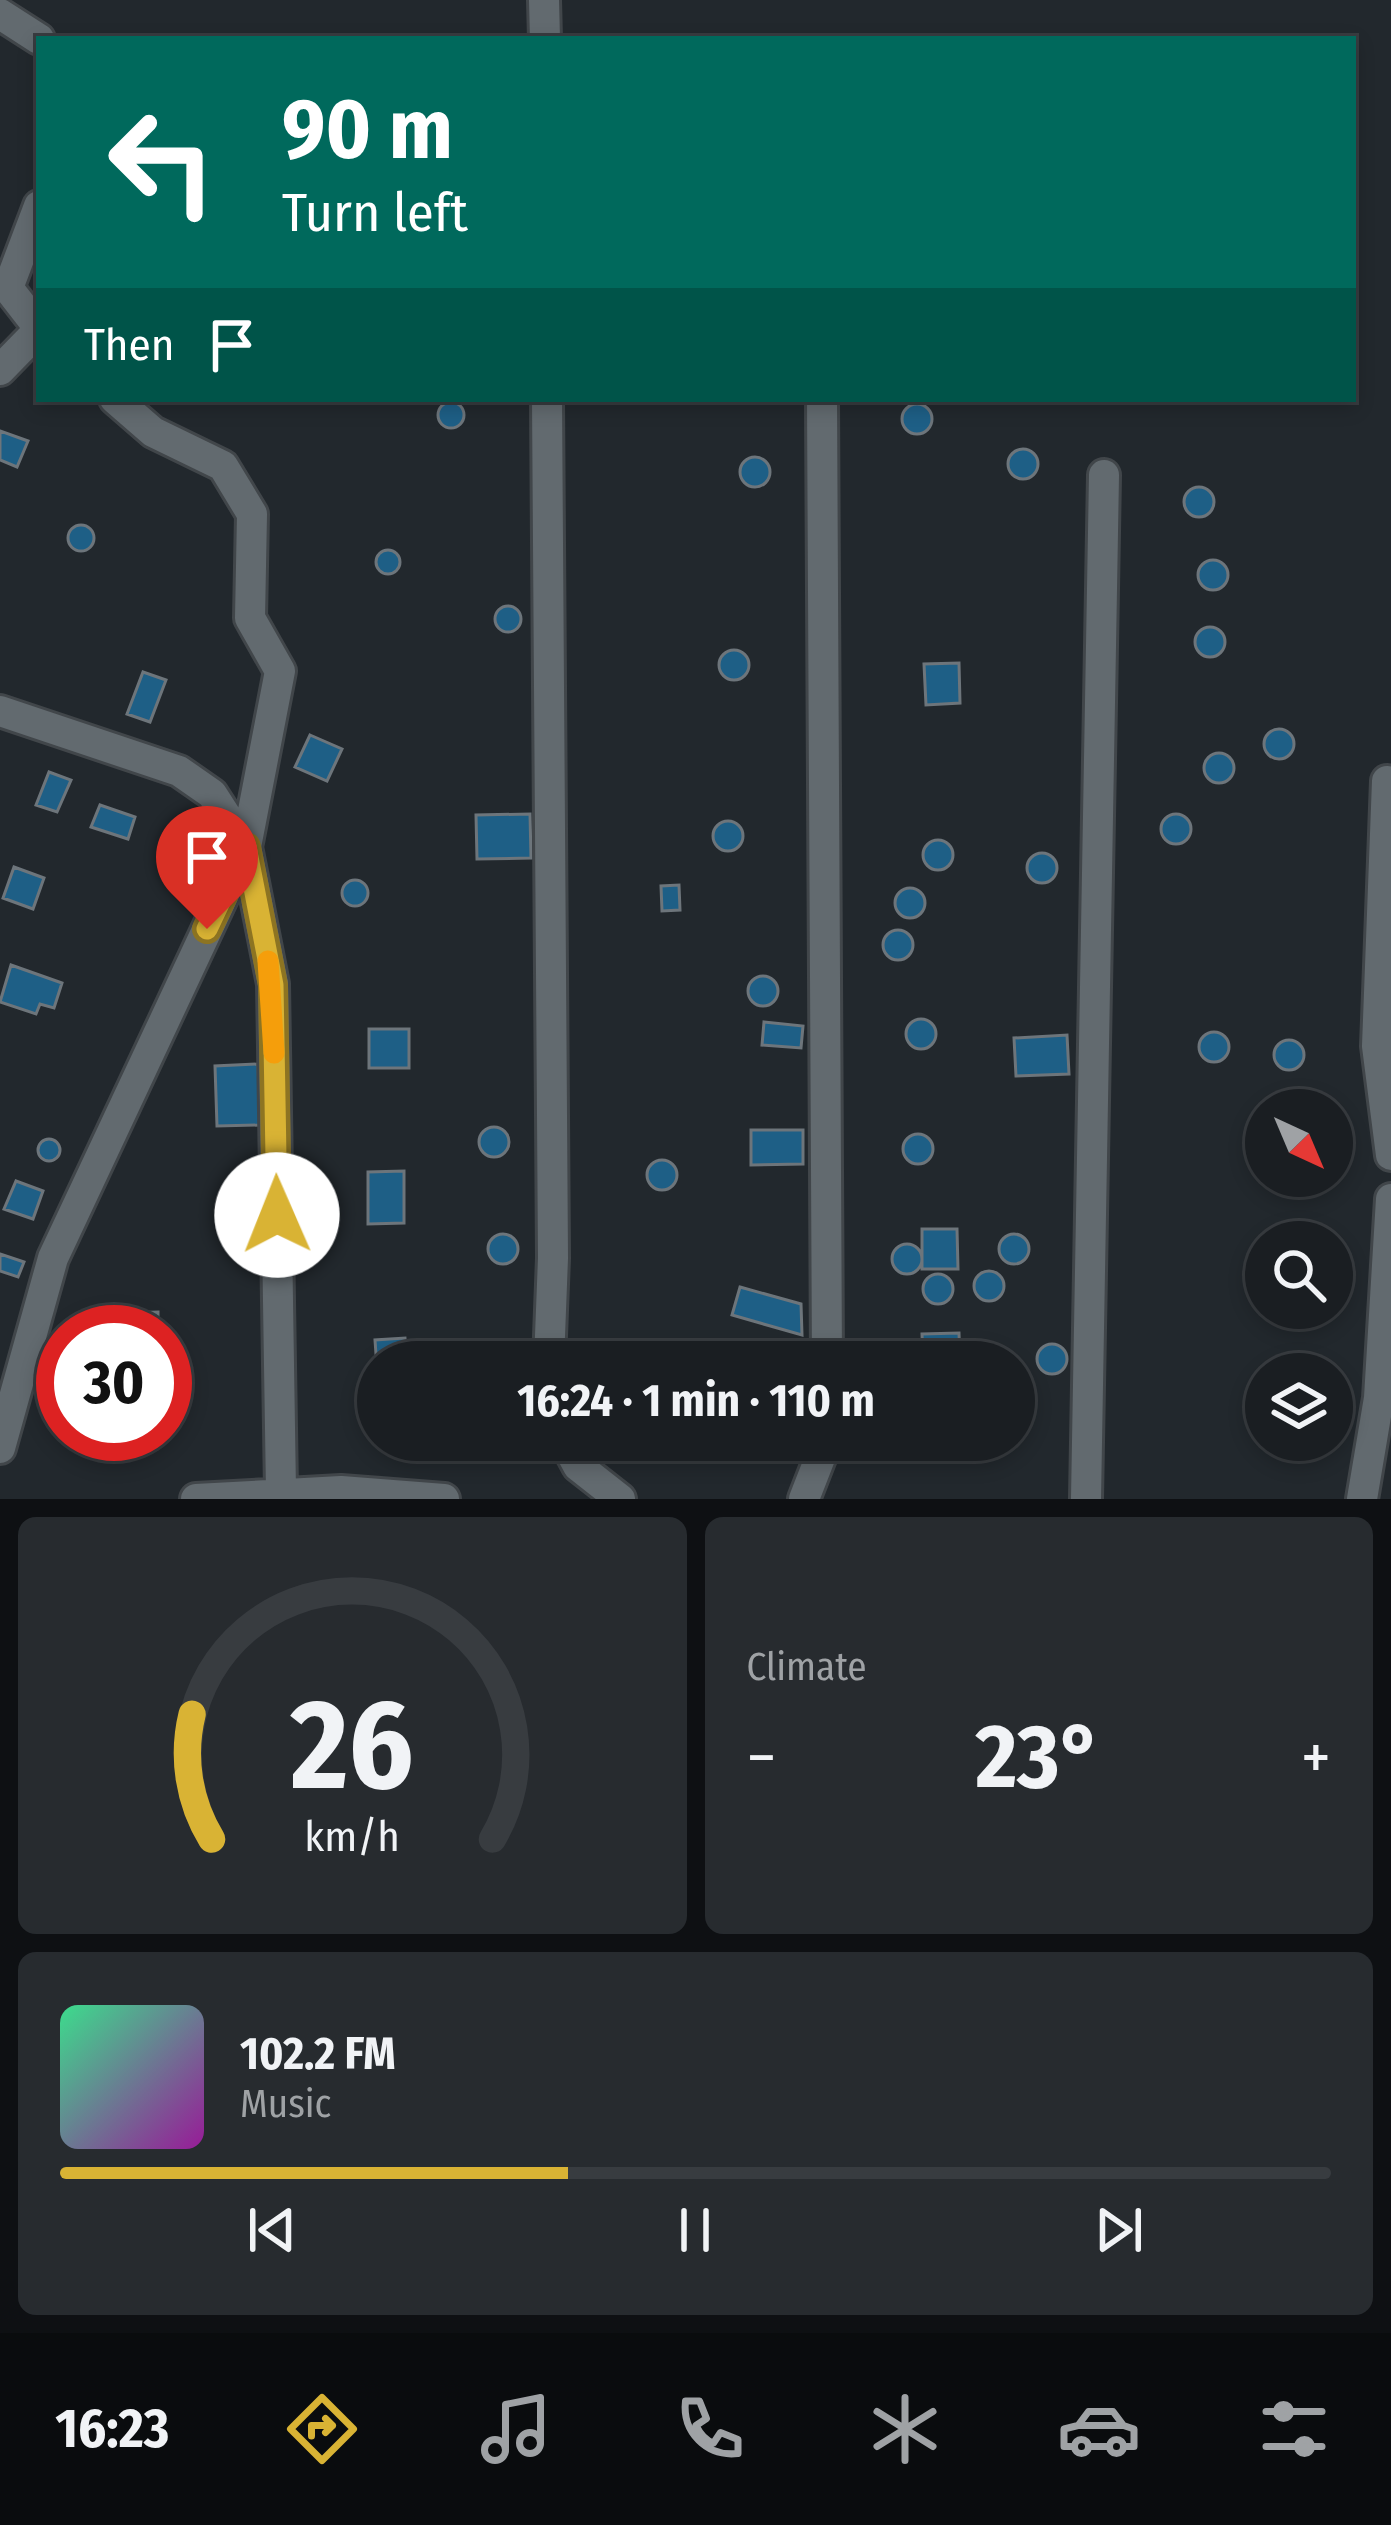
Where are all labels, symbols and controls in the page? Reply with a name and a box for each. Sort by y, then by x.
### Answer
text: 90 m [282,79,453,180]
icon: left [84,84,240,240]
text: Turn left [282,181,468,245]
icon: arrive [199,312,265,378]
text: Then [84,318,175,372]
pin [156,806,258,929]
icon: arrive [174,824,240,890]
north arrow [1245,1089,1353,1197]
map controls [1245,1089,1353,1461]
position arrow [214,1152,340,1278]
button: search [1245,1221,1353,1329]
speed limit sign: 30 [36,1305,192,1461]
button: layers [1245,1353,1353,1461]
text: 16:24 · 1 min · 110 m [517,1374,875,1428]
text: Climate [747,1644,867,1690]
text: 26 [290,1671,414,1821]
text: 23° [975,1703,1102,1811]
text: − [747,1718,776,1797]
text: + [1301,1718,1331,1797]
text: km/h [304,1810,400,1861]
text: 102.2 FM [240,2027,396,2081]
text: Music [240,2081,331,2127]
icon: previous [239,2197,305,2263]
icon: pause [662,2197,728,2263]
icon: next [1086,2197,1152,2263]
icon: directions [280,2387,364,2471]
icon: music [474,2387,558,2471]
icon: phone [668,2387,752,2471]
icon: climate [863,2387,947,2471]
icon: car [1057,2387,1141,2471]
icon: filters [1252,2387,1336,2471]
text: 16:23 [55,2397,169,2461]

